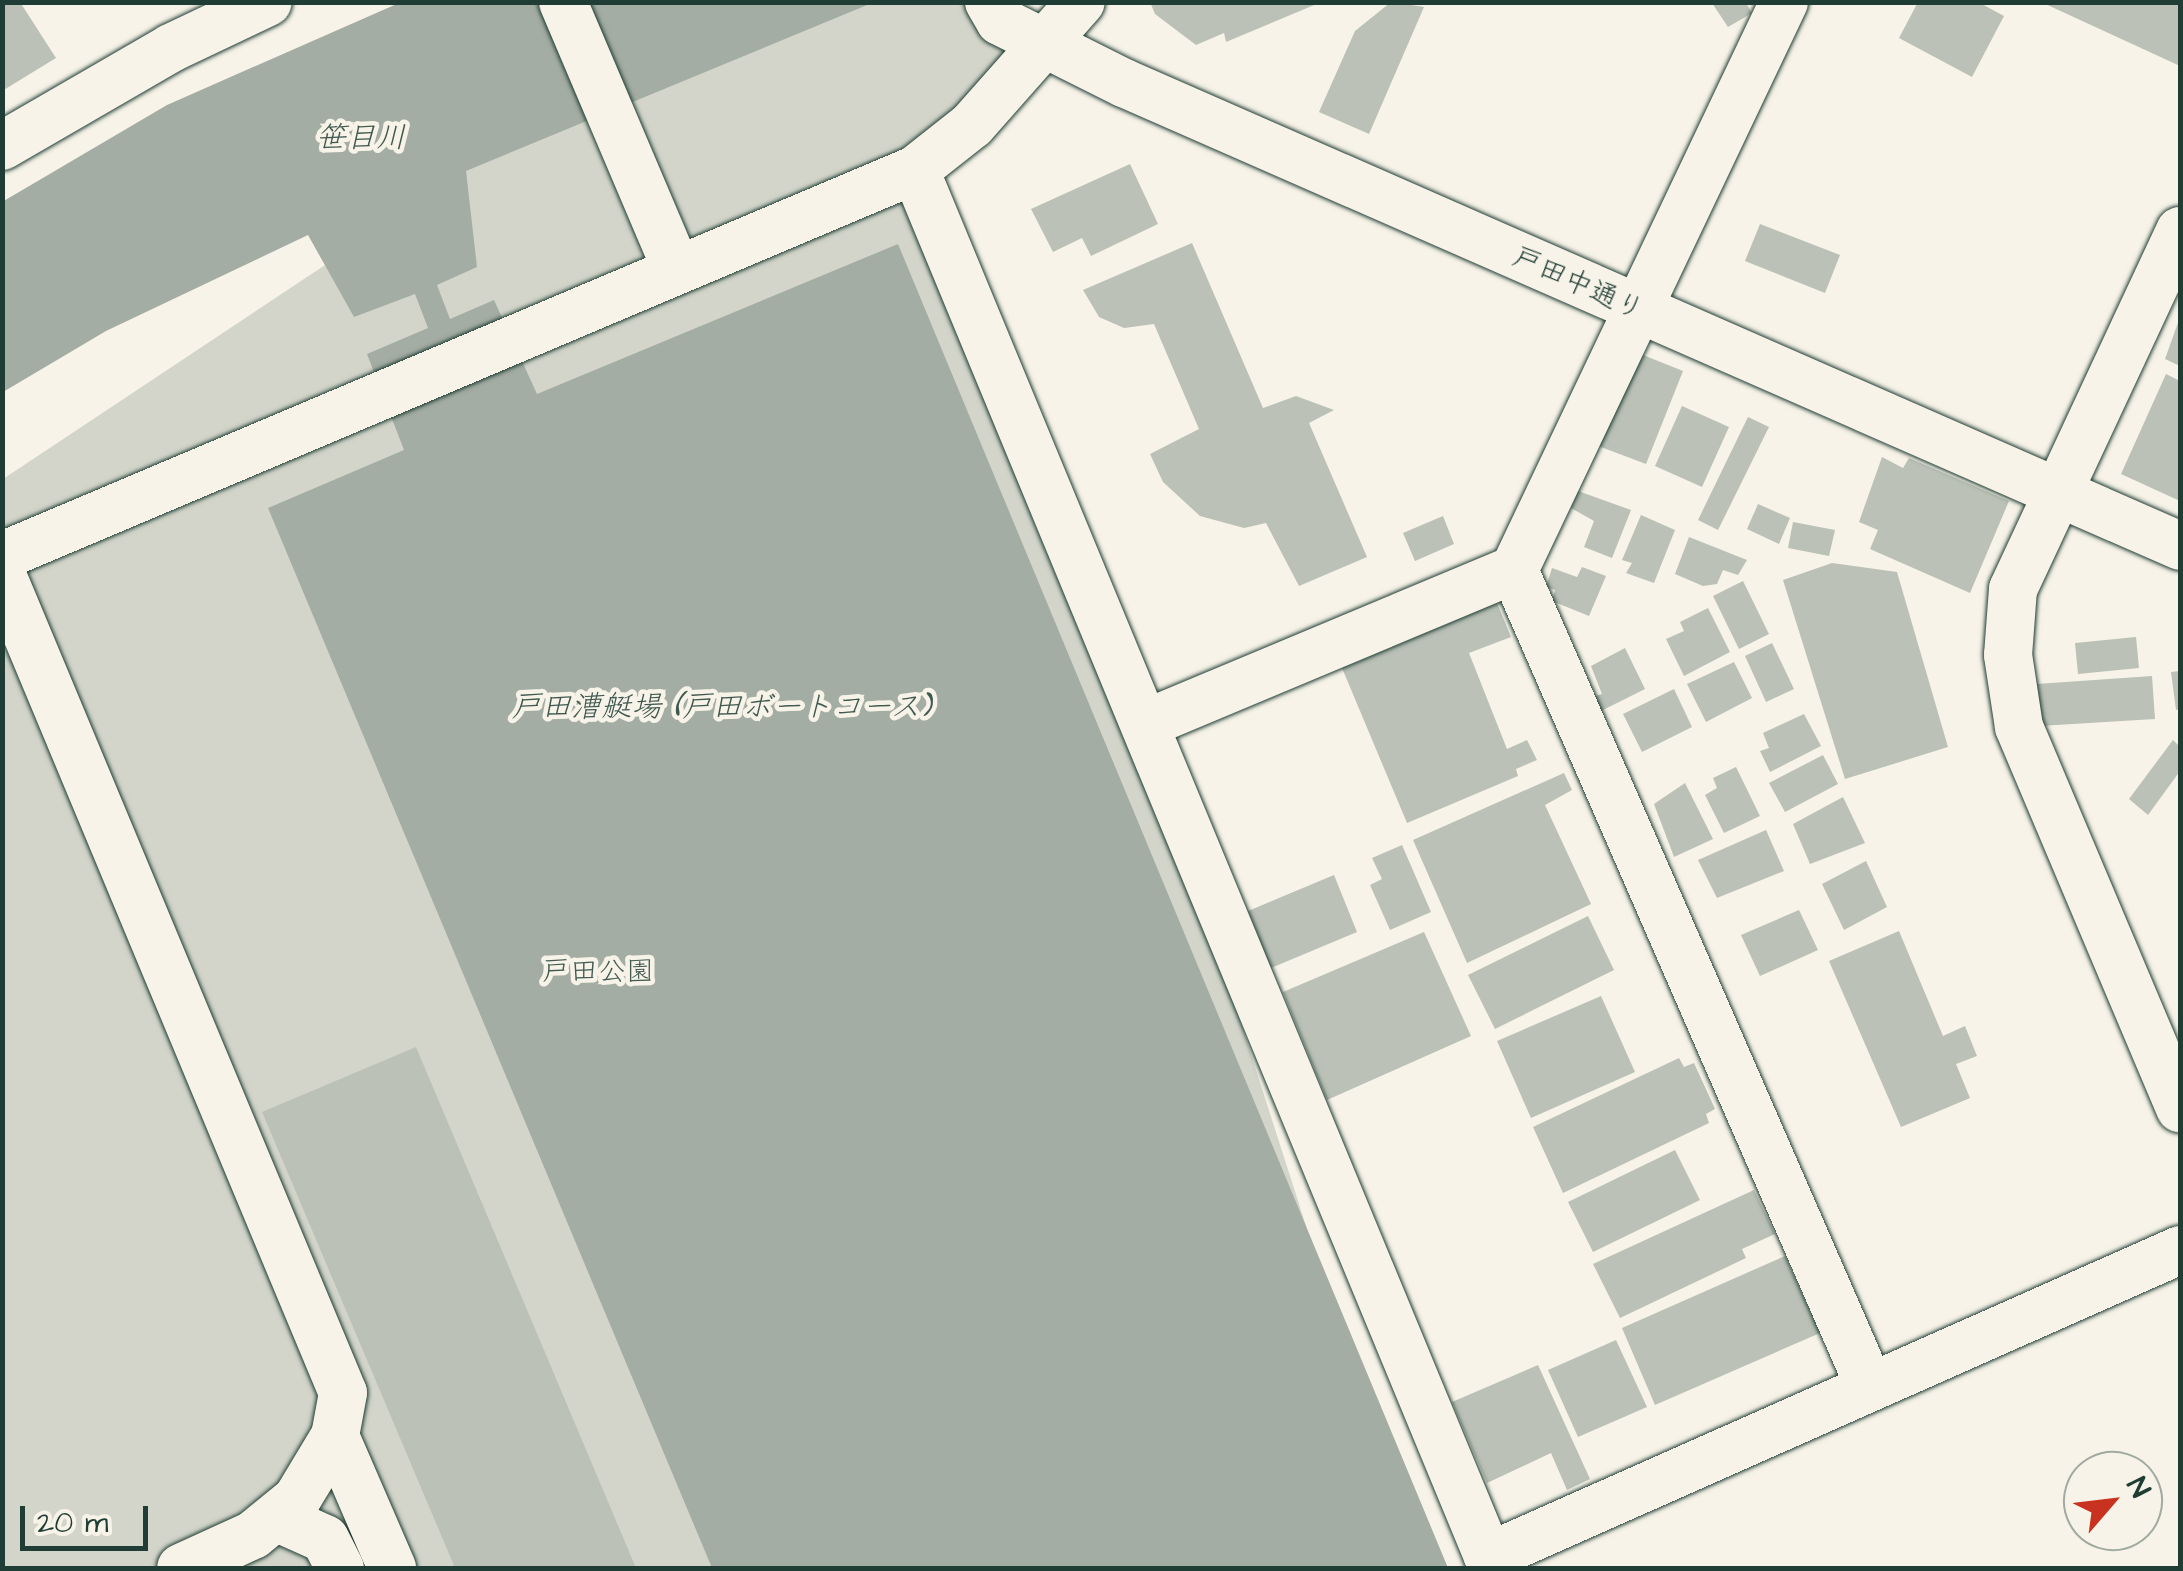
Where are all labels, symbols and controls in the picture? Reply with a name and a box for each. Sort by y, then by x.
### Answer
water label: 笹目川 [316,120,406,156]
street label: 戸田中通り [1507,240,1649,328]
water label: 戸田漕艇場 (戸田ボートコース) [510,689,932,725]
park label: 戸田公園 [542,955,654,989]
north arrow [2063,1451,2163,1551]
text: N [2117,1471,2160,1505]
scale bar [25,1486,152,1548]
text: 20 m [37,1502,108,1544]

